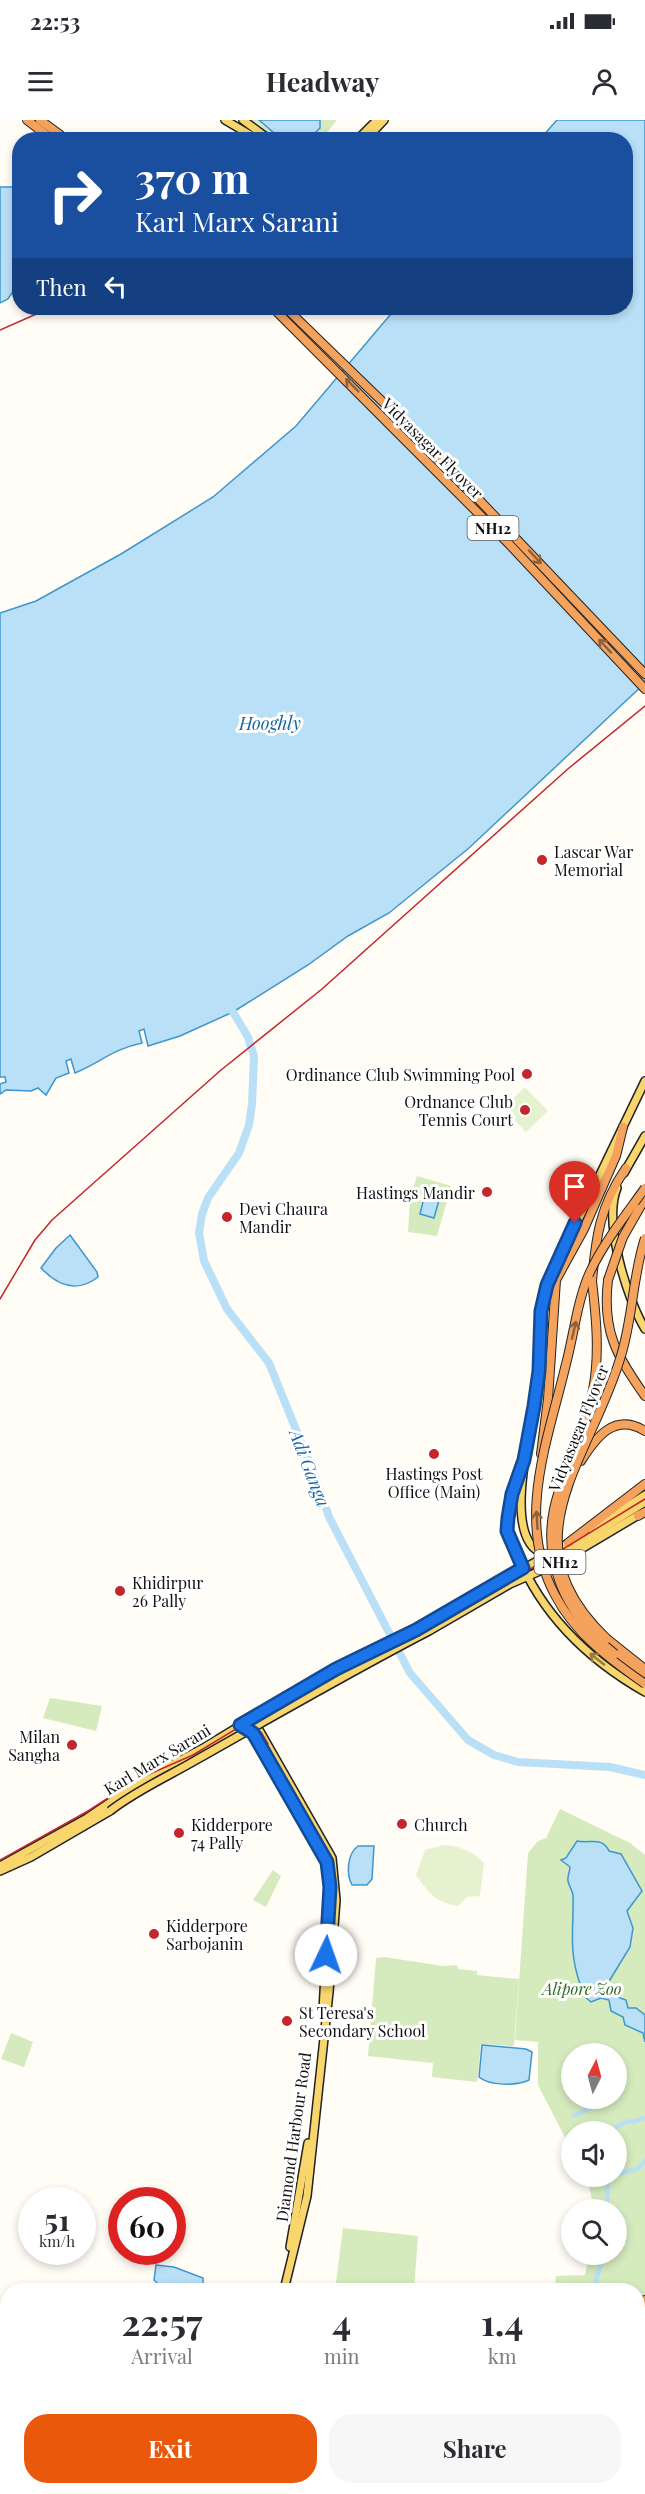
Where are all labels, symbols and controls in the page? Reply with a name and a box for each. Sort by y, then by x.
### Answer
text: 22:53 [30,6,80,36]
text: Headway [266,63,379,99]
icon: menu [24,65,57,98]
icon: person [588,65,621,98]
text: 370 m [135,149,250,205]
icon: right [36,156,114,234]
text: Karl Marx Sarani [135,203,339,239]
icon: left [99,270,132,303]
text: Then [36,272,87,302]
one-way arrow [345,378,360,393]
street label: Vidyasagar Flyover [377,392,488,503]
road number: NH12 [468,516,518,540]
one-way arrow [528,549,542,564]
one-way arrow [598,639,612,654]
water label: Hooghly [238,711,301,735]
place label: Lascar War Memorial [554,841,633,880]
marker: Lascar War Memorial [535,853,549,867]
place label: Ordinance Club Swimming Pool [286,1064,515,1085]
marker: Ordinance Club Swimming Pool [520,1067,534,1081]
place label: Ordnance Club Tennis Court [404,1091,513,1130]
marker: Ordnance Club Tennis Court [518,1103,532,1117]
pin [549,1161,600,1223]
icon: arrive [558,1170,591,1203]
place label: Hastings Mandir [356,1182,475,1203]
marker: Hastings Mandir [480,1185,494,1199]
place label: Devi Chaura Mandir [239,1198,328,1237]
marker: Devi Chaura Mandir [220,1210,234,1224]
one-way arrow [569,1321,580,1340]
street label: Vidyasagar Flyover [543,1362,613,1495]
water label: Adi Ganga [284,1424,336,1510]
marker: Hastings Post Office (Main) [427,1447,441,1461]
place label: Hastings Post Office (Main) [385,1463,483,1502]
one-way arrow [531,1511,542,1531]
road number: NH12 [534,1550,586,1574]
place label: Khidirpur 26 Pally [132,1572,203,1611]
marker: Khidirpur 26 Pally [113,1584,127,1598]
one-way arrow [590,1652,606,1665]
street label: Karl Marx Sarani [100,1719,214,1799]
place label: Milan Sangha [8,1726,60,1765]
marker: Milan Sangha [65,1738,79,1752]
place label: Kidderpore 74 Pally [191,1814,273,1853]
place label: Church [414,1814,468,1835]
marker: Church [395,1817,409,1831]
marker: Kidderpore 74 Pally [172,1826,186,1840]
place label: Kidderpore Sarbojanin [166,1915,248,1954]
position arrow [294,1923,358,1987]
marker: Kidderpore Sarbojanin [147,1927,161,1941]
park label: Alipore Zoo [540,1978,622,1999]
place label: St Teresa's Secondary School [299,2002,426,2041]
marker: St Teresa's Secondary School [280,2014,294,2028]
north arrow [561,2043,627,2109]
map controls [561,2043,627,2265]
street label: Diamond Harbour Road [271,2051,315,2223]
button: sound [561,2121,627,2187]
speed limit sign: 60 [108,2187,186,2265]
text: 51 [44,2199,70,2239]
button: search [561,2199,627,2265]
text: km/h [39,2231,75,2251]
text: 22:57 [121,2297,202,2345]
text: 4 [332,2297,351,2345]
text: 1.4 [481,2297,524,2345]
text: Arrival [131,2342,193,2369]
text: min [324,2342,360,2369]
text: km [488,2342,517,2369]
button: Exit [24,2414,317,2483]
button: Share [329,2414,621,2483]

